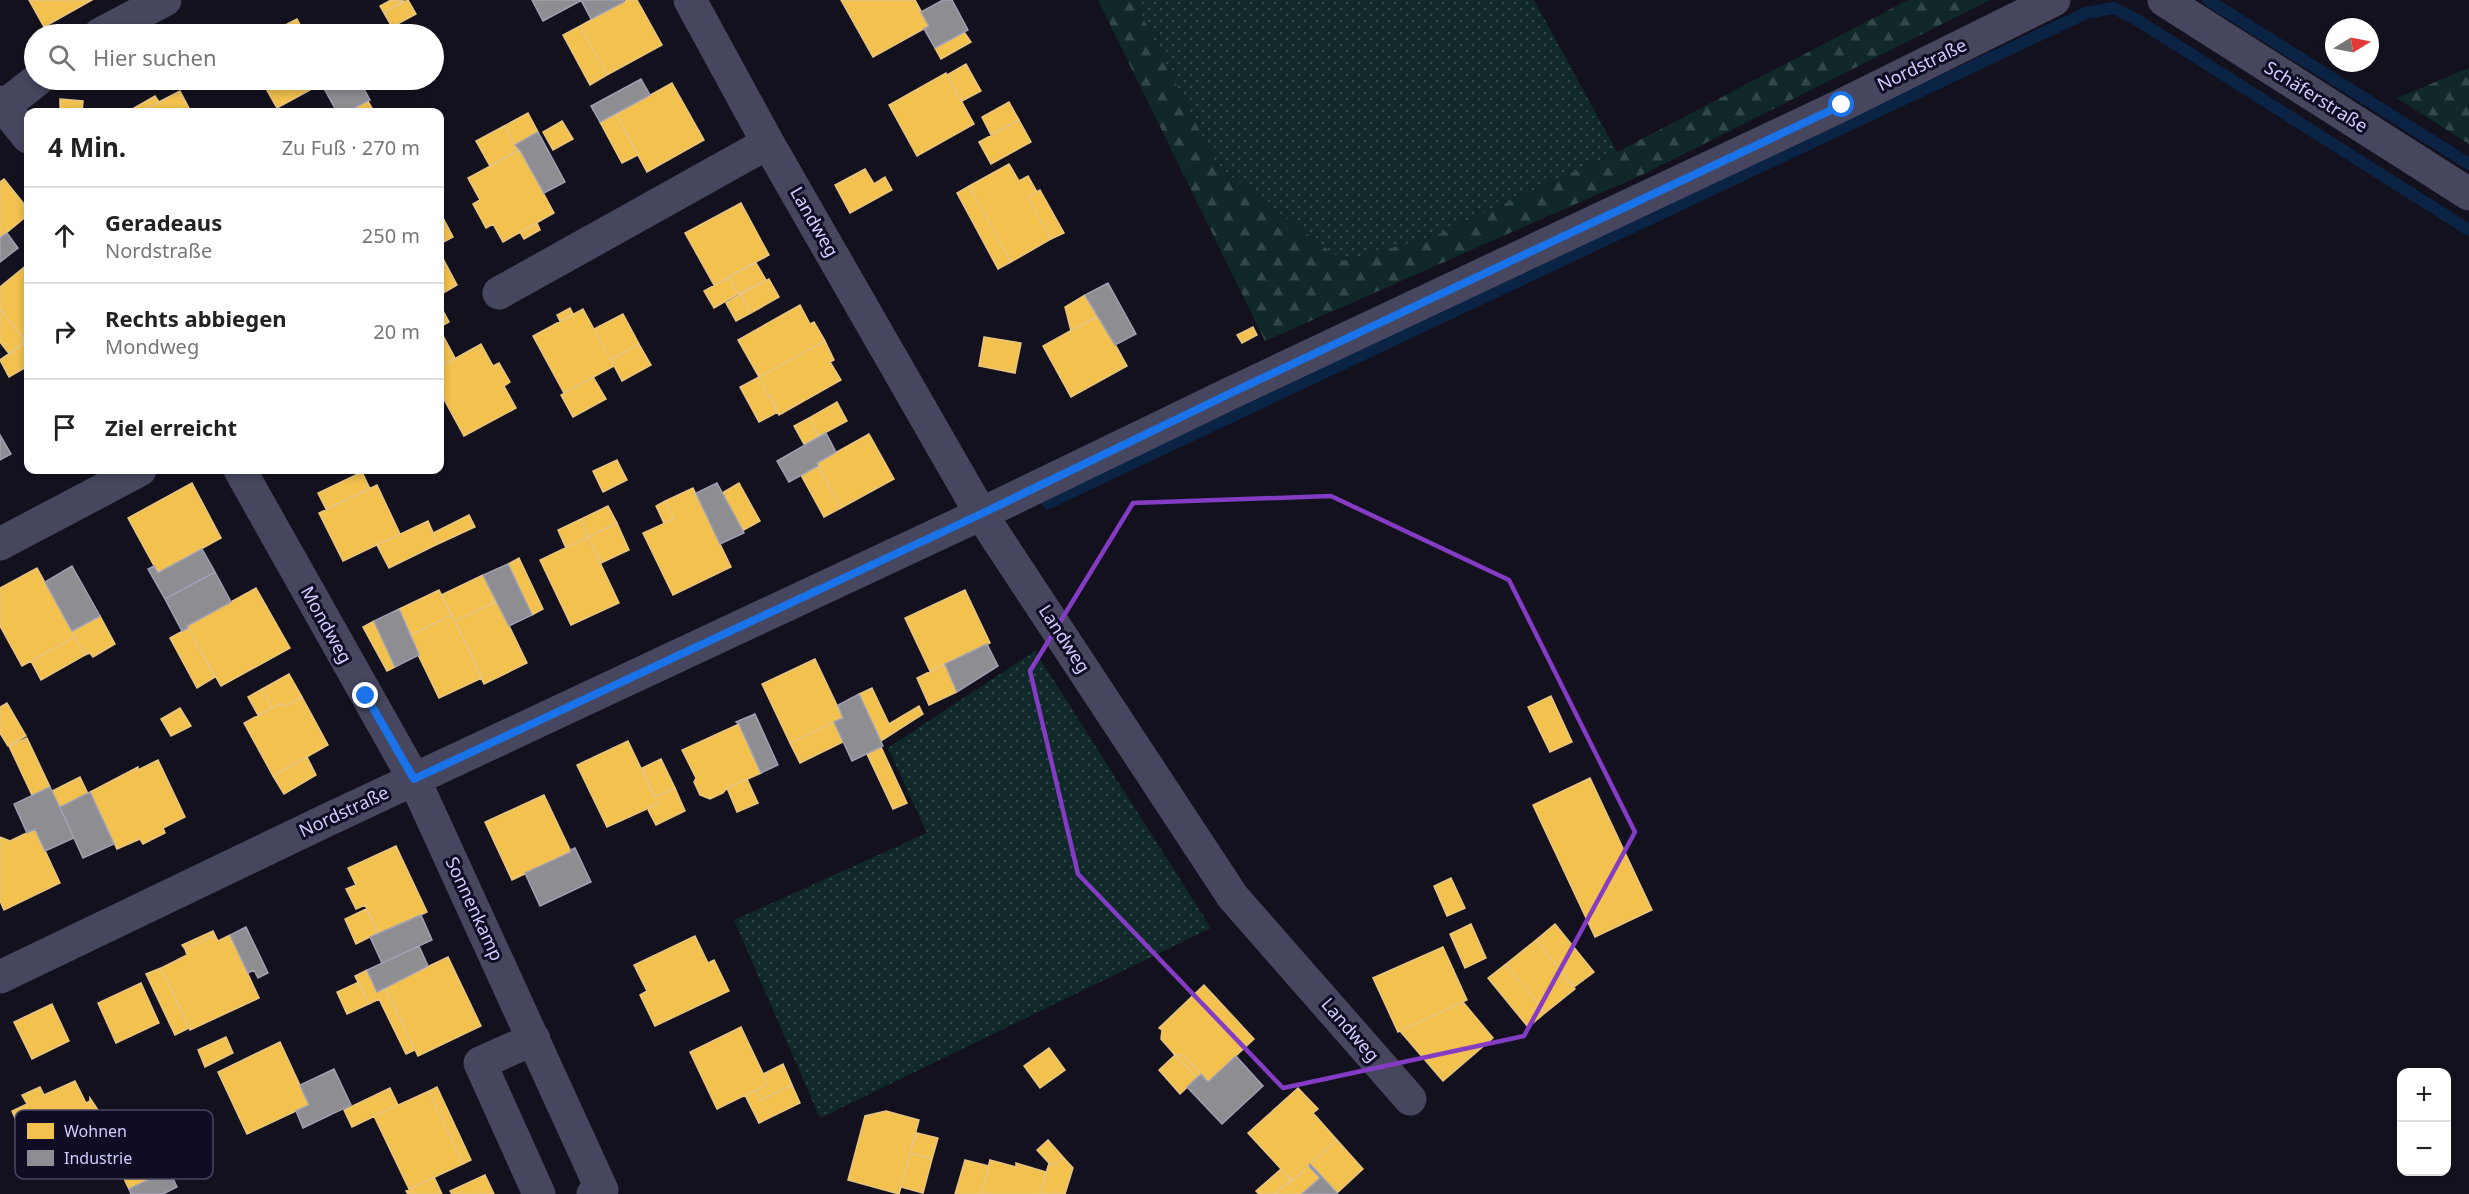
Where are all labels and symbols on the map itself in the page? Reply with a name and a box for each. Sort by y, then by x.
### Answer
north arrow [2325,18,2379,72]
street label: Nordstraße [1873,32,1970,96]
street label: Schäferstraße [2260,55,2373,137]
route start [1828,91,1854,117]
street label: Landweg [785,182,845,261]
street label: Mondweg [296,582,358,667]
street label: Landweg [1034,600,1096,677]
route end [352,682,378,708]
street label: Nordstraße [295,780,392,842]
street label: Sonnenkamp [440,853,509,964]
street label: Landweg [1316,992,1385,1066]
legend [15,1110,213,1179]
text: Wohnen [64,1120,127,1142]
text: Industrie [64,1147,132,1169]

